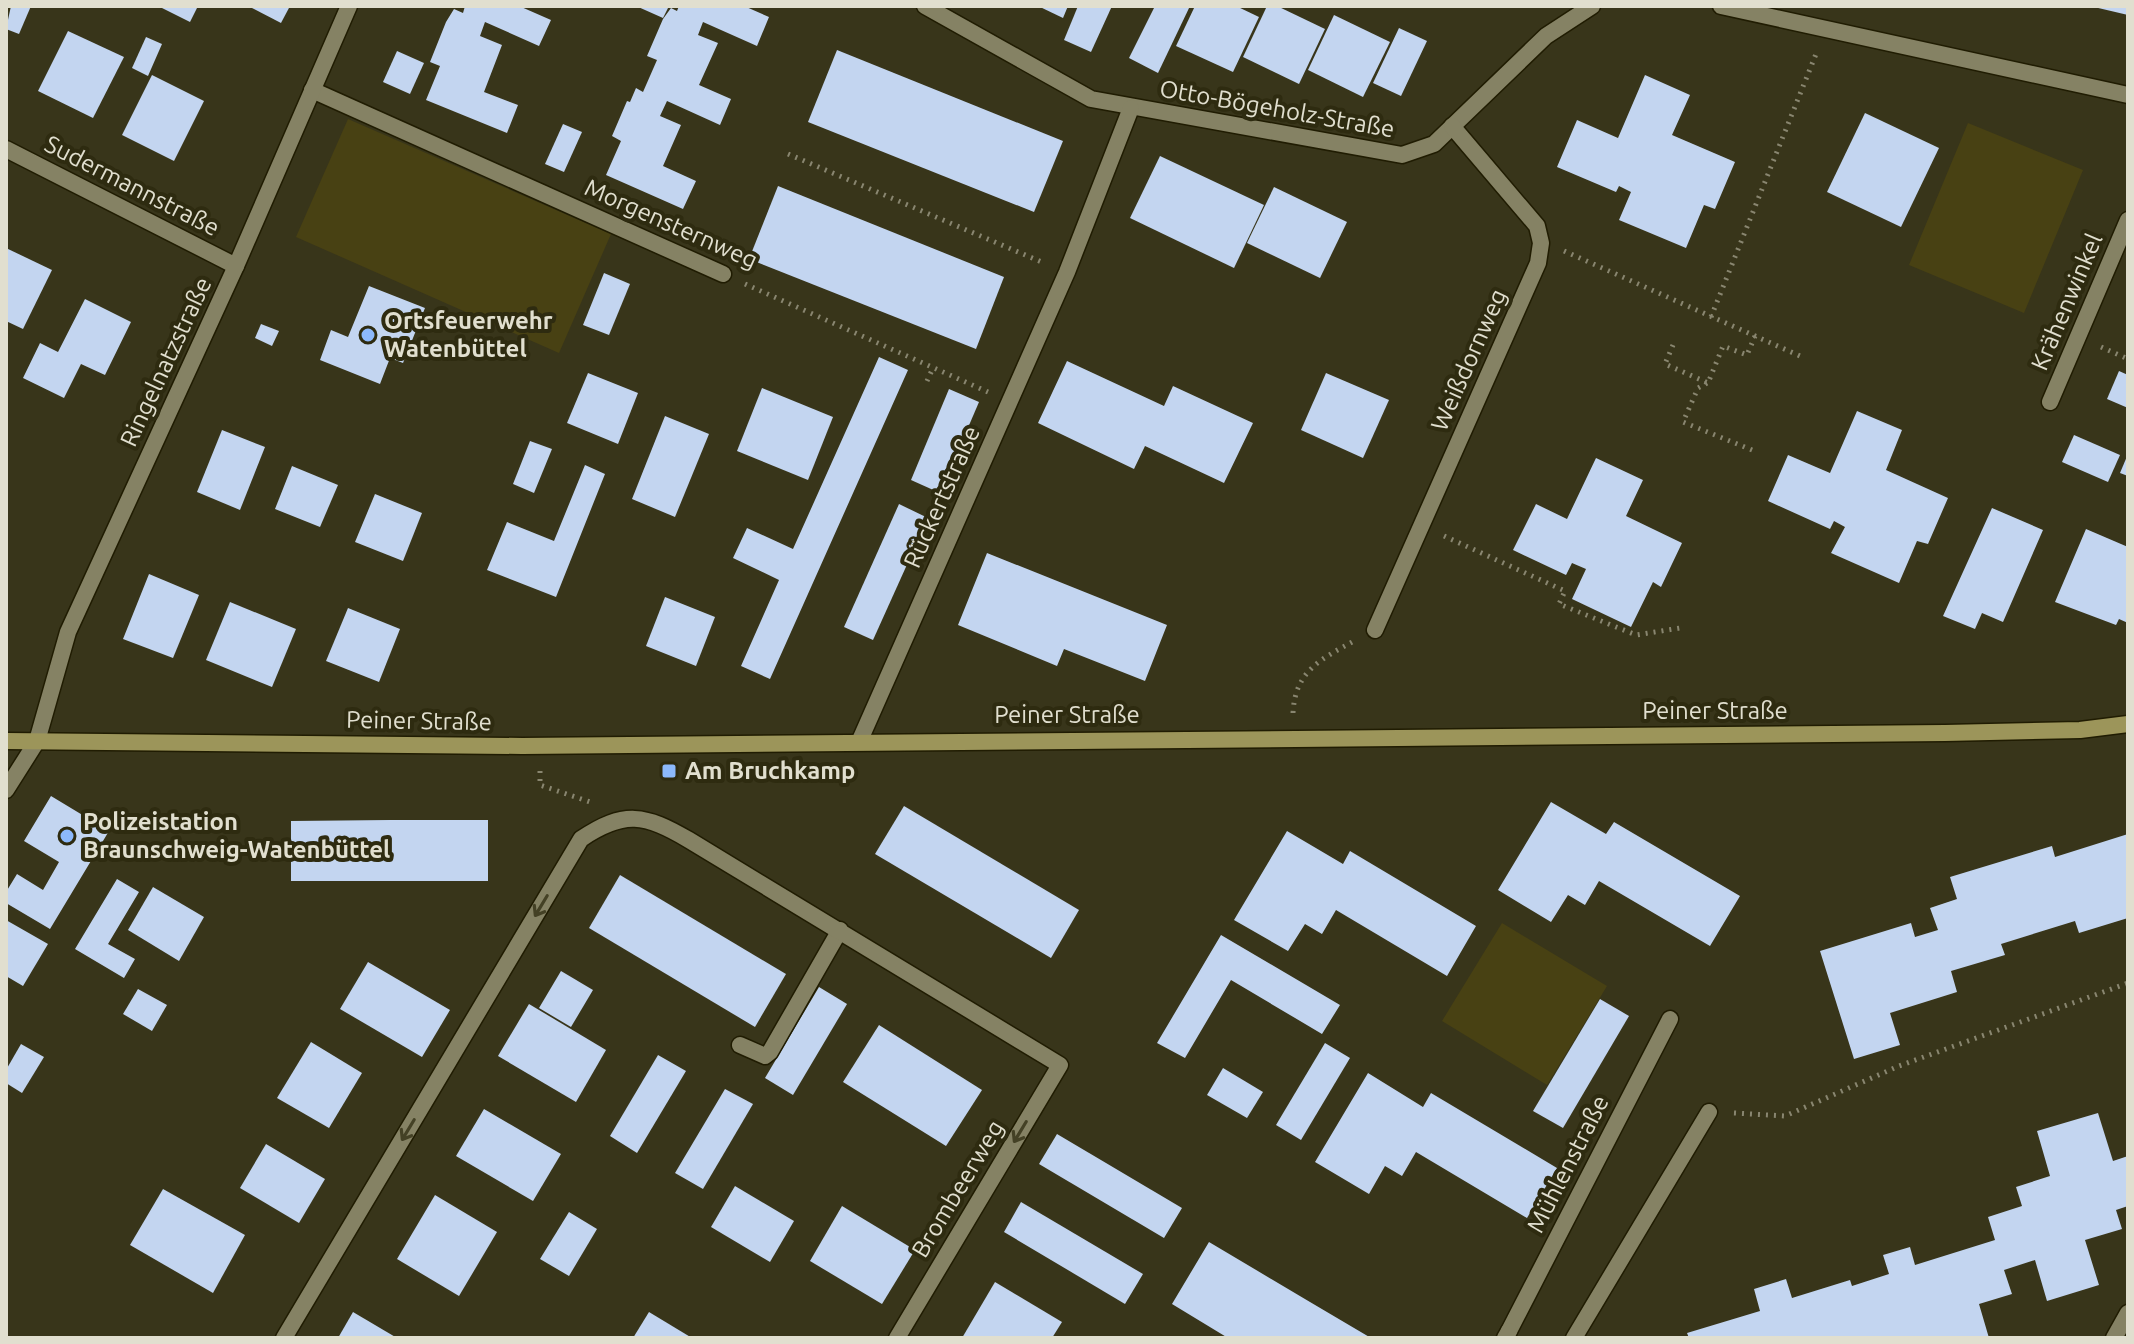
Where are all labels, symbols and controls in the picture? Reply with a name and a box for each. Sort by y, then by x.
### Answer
street label: Otto-Bögeholz-Straße [1158,75,1397,142]
street label: Sudermannstraße [41,130,224,241]
street label: Morgensternweg [581,173,762,274]
street label: Krähenwinkel [2026,229,2108,374]
street label: Ringelnatzstraße [115,273,217,451]
street label: Weißdornweg [1425,285,1512,435]
place label: Ortsfeuerwehr Watenbüttel [384,307,553,362]
marker: Ortsfeuerwehr Watenbüttel [359,326,377,344]
street label: Rückertstraße [898,422,985,572]
street label: Peiner Straße [1642,697,1788,724]
street label: Peiner Straße [994,701,1140,728]
street label: Peiner Straße [346,706,492,735]
place label: Am Bruchkamp [685,757,855,784]
marker: Am Bruchkamp [660,762,678,780]
place label: Polizeistation Braunschweig-Watenbüttel [83,808,390,863]
marker: Polizeistation Braunschweig-Watenbüttel [58,827,76,845]
one-way arrow [533,894,549,917]
street label: Mühlenstraße [1521,1091,1614,1237]
street label: Brombeerweg [906,1115,1009,1262]
one-way arrow [400,1118,416,1141]
one-way arrow [1012,1120,1028,1143]

